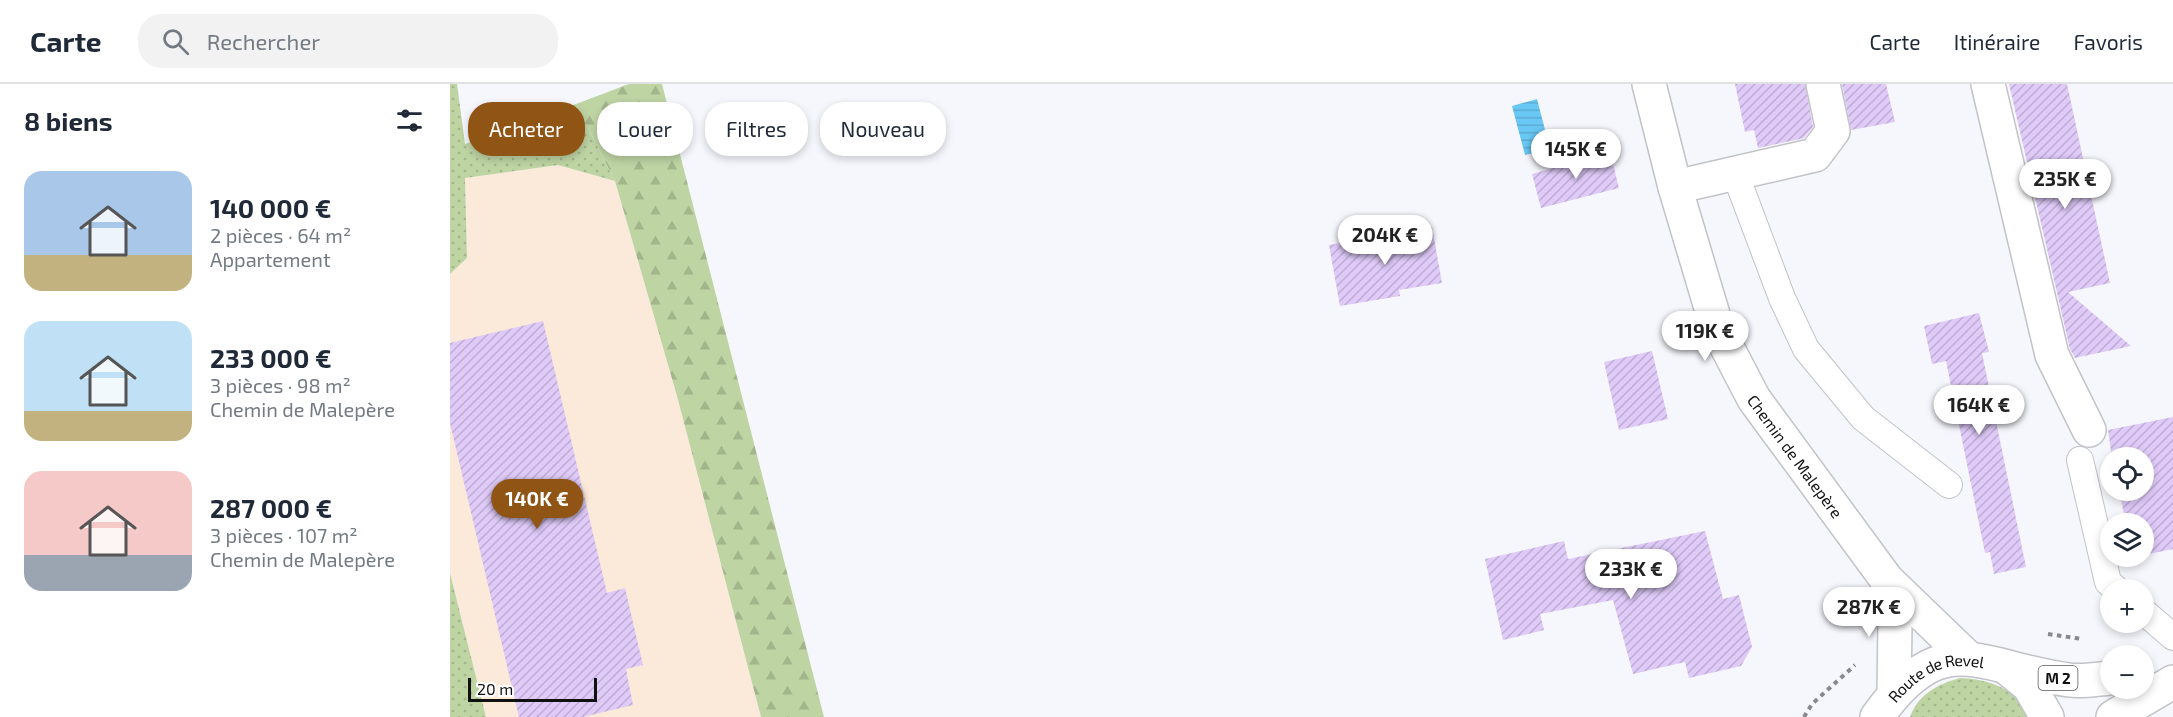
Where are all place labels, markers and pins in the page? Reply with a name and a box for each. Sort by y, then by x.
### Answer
pin: 145K € [1527,129,1625,180]
pin: 235K € [2016,159,2114,210]
pin: 204K € [1336,215,1434,266]
pin: 119K € [1656,311,1754,362]
pin: 164K € [1930,385,2028,436]
pin: 140K € [488,479,586,530]
pin: 233K € [1582,549,1680,600]
pin: 287K € [1820,587,1918,638]

